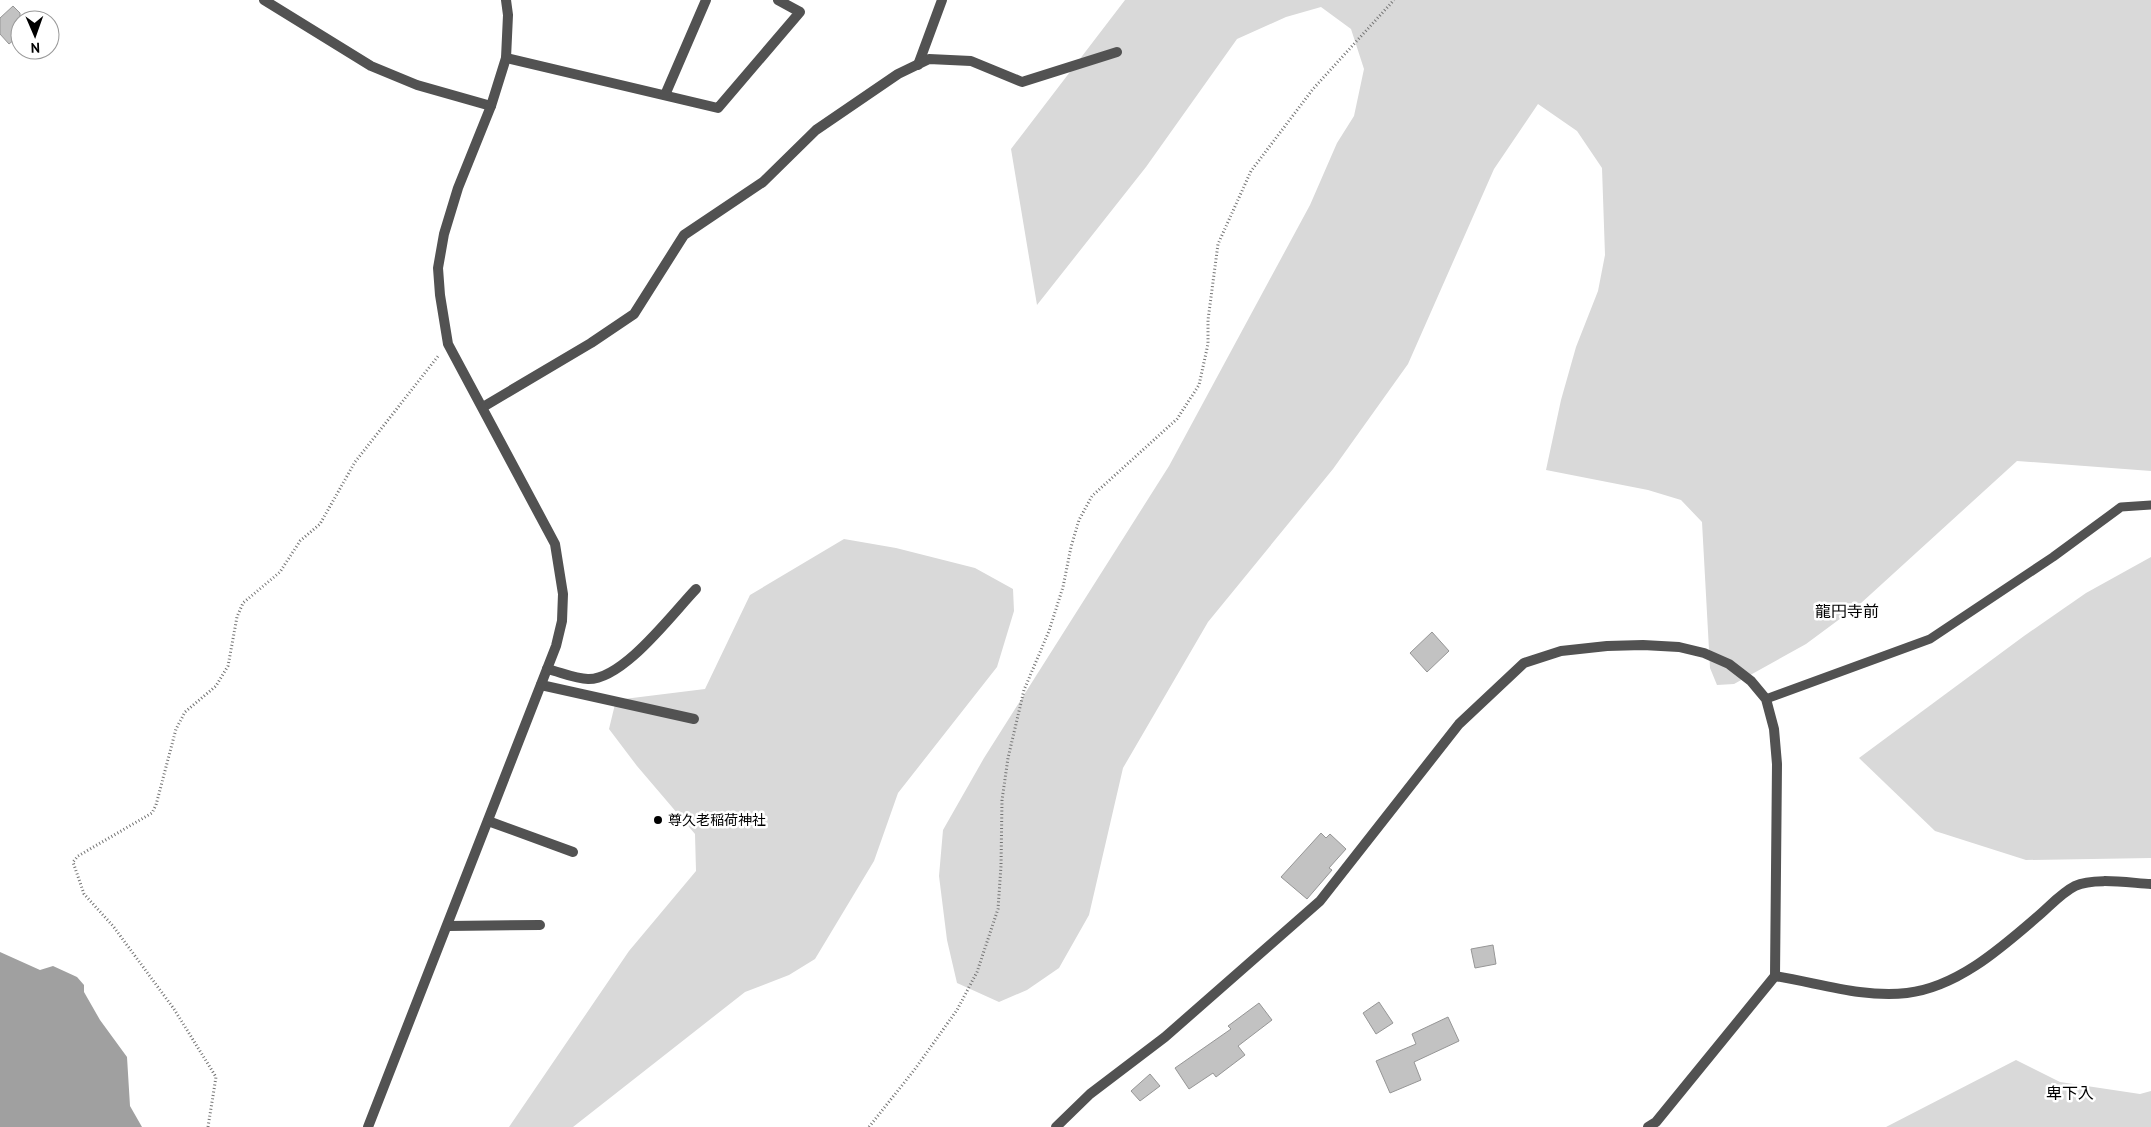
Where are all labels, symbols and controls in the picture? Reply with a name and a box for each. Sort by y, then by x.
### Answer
north arrow [10,10,60,60]
text: N [31,39,40,57]
district label: 龍円寺前 [1815,601,1879,621]
place label: 尊久老稲荷神社 [668,811,766,829]
marker: 尊久老稲荷神社 [652,814,664,826]
district label: 卑下入 [2046,1083,2094,1103]

